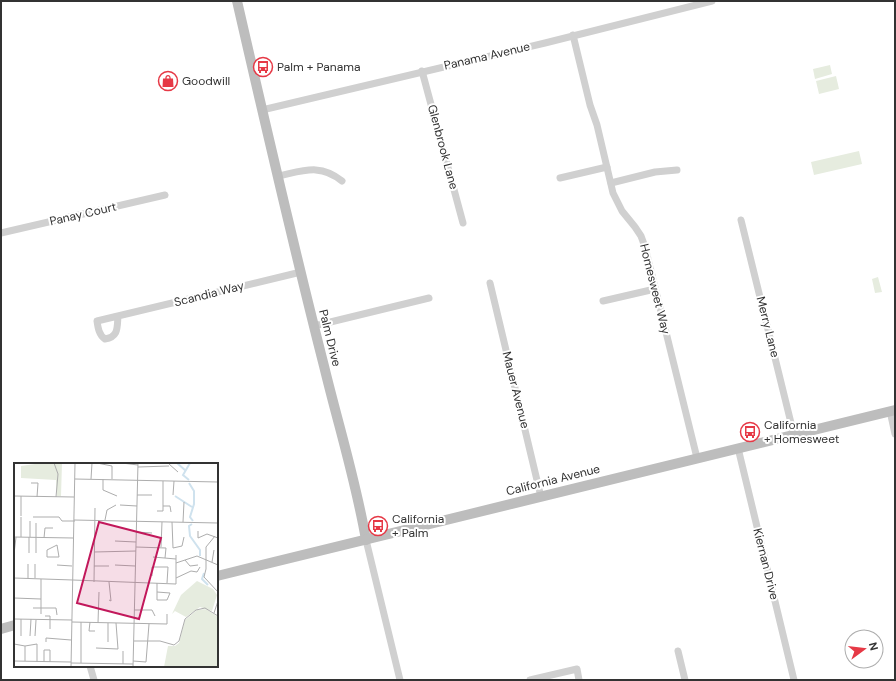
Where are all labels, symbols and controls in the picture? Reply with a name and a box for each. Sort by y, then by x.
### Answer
street label: Panama Avenue [442,38,532,74]
bus stop icon: Palm + Panama [252,56,274,78]
place label: Palm + Panama [277,59,360,75]
shop icon: Goodwill [157,70,179,92]
place label: Goodwill [182,73,230,89]
street label: Glenbrook Lane [424,103,462,191]
street label: Panay Court [48,198,118,229]
street label: Homesweet Way [636,242,674,336]
street label: Scandia Way [172,278,246,310]
street label: Merry Lane [753,295,783,359]
street label: Palm Drive [315,308,345,368]
street label: Mauer Avenue [499,350,533,430]
place label: California + Homesweet [764,417,840,447]
bus stop icon: California + Homesweet [739,421,761,443]
street label: California Avenue [504,461,602,499]
inset map [14,463,218,667]
place label: California + Palm [392,511,444,541]
bus stop icon: California + Palm [367,515,389,537]
street label: Kiernan Drive [749,527,783,602]
north arrow [844,629,884,669]
text: N [866,641,881,652]

